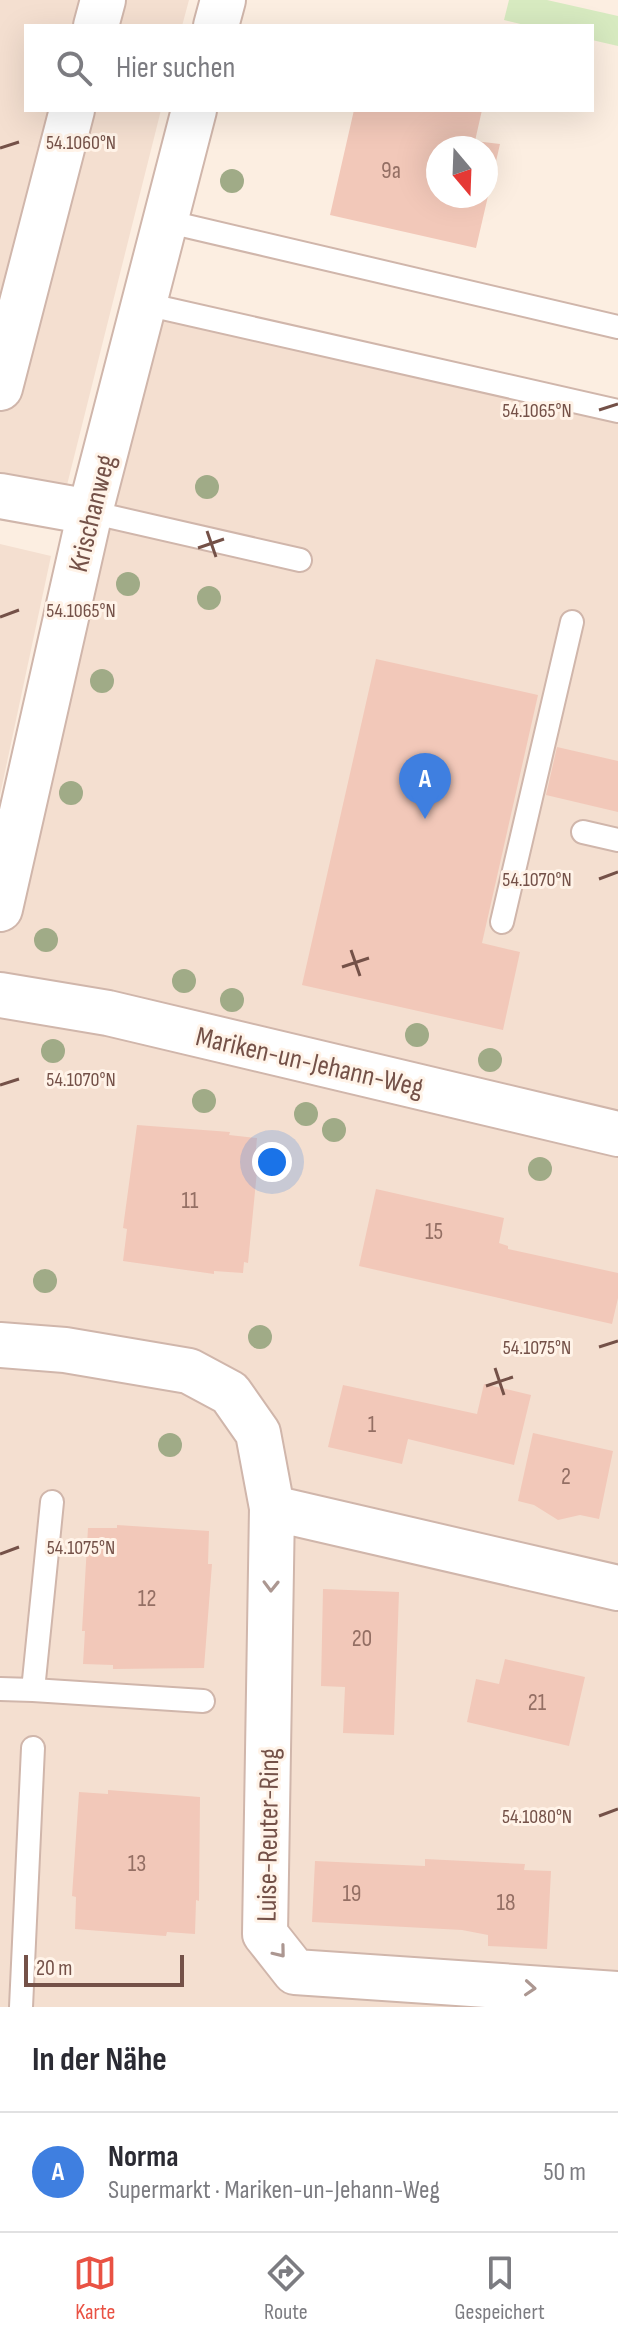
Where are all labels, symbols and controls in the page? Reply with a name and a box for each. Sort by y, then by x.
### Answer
search box [24,24,594,112]
icon: search [52,46,96,90]
text: Hier suchen [116,50,235,86]
text: 54.1060°N [46,131,116,155]
north arrow [426,136,498,208]
house number: 9a [381,156,401,185]
text: 54.1065°N [502,399,572,423]
street label: Krischanweg [62,451,123,575]
text: 54.1065°N [46,599,116,623]
pin: A [399,753,451,819]
text: 54.1070°N [502,868,572,892]
street label: Mariken-un-Jehann-Weg [193,1020,427,1105]
text: 54.1070°N [46,1068,116,1092]
your location [252,1142,292,1182]
house number: 11 [182,1186,199,1215]
house number: 15 [425,1217,443,1246]
text: 54.1075°N [503,1336,571,1360]
house number: 1 [368,1410,377,1439]
house number: 2 [561,1462,571,1491]
text: 54.1075°N [47,1536,115,1560]
one-way arrow [262,1580,279,1593]
house number: 12 [138,1584,156,1613]
house number: 20 [352,1624,372,1653]
house number: 21 [528,1688,547,1717]
street label: Luise-Reuter-Ring [250,1748,287,1922]
text: 54.1080°N [502,1805,572,1829]
house number: 13 [128,1849,146,1878]
house number: 19 [342,1879,362,1908]
house number: 18 [497,1888,515,1917]
one-way arrow [270,1943,284,1958]
scale bar [24,1951,184,1987]
text: 20 m [36,1955,73,1982]
one-way arrow [524,1979,537,1996]
text: In der Nähe [32,2039,167,2080]
text: Norma [108,2139,179,2175]
text: A [52,2157,64,2188]
text: 50 m [543,2157,586,2188]
text: Supermarkt · Mariken-un-Jehann-Weg [108,2175,440,2206]
tab: Karte [73,2251,117,2326]
tab: Route [264,2251,308,2326]
tab: Gespeichert [455,2251,545,2326]

